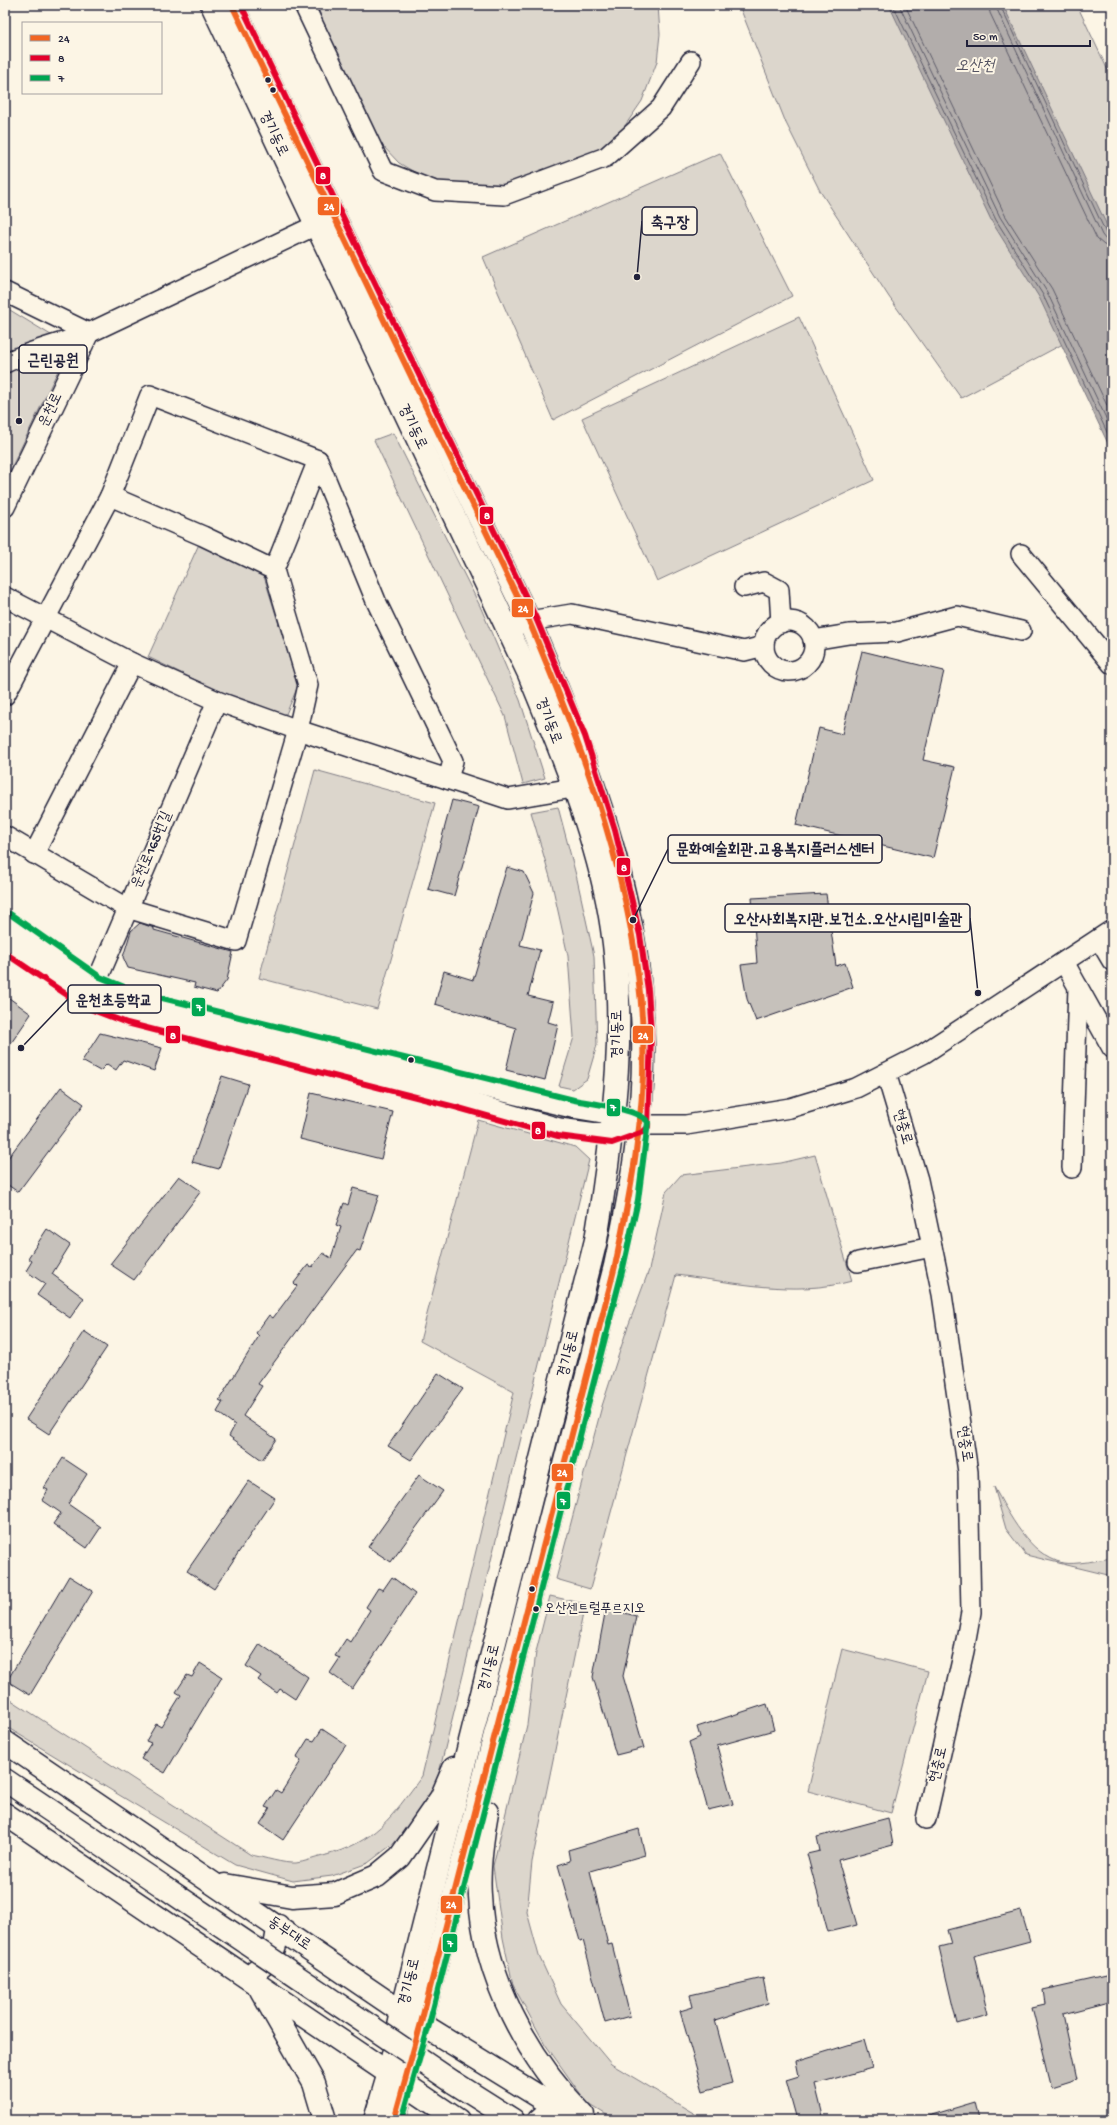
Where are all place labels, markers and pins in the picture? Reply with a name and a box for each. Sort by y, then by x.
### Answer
unlabelled marker [263,75,273,85]
unlabelled marker [268,85,278,95]
callout: 축구장 [642,207,697,235]
callout: 근린공원 [19,345,87,373]
callout: 문화예술회관.고용복지플러스센터 [668,835,882,863]
callout: 오산사회복지관.보건소.오산시립미술관 [725,904,970,932]
callout: 운천초등학교 [68,985,161,1013]
unlabelled marker [406,1055,416,1065]
unlabelled marker [527,1584,537,1594]
place label: 오산센트럴푸르지오 [544,1601,645,1618]
marker: 오산센트럴푸르지오 [531,1604,541,1614]

